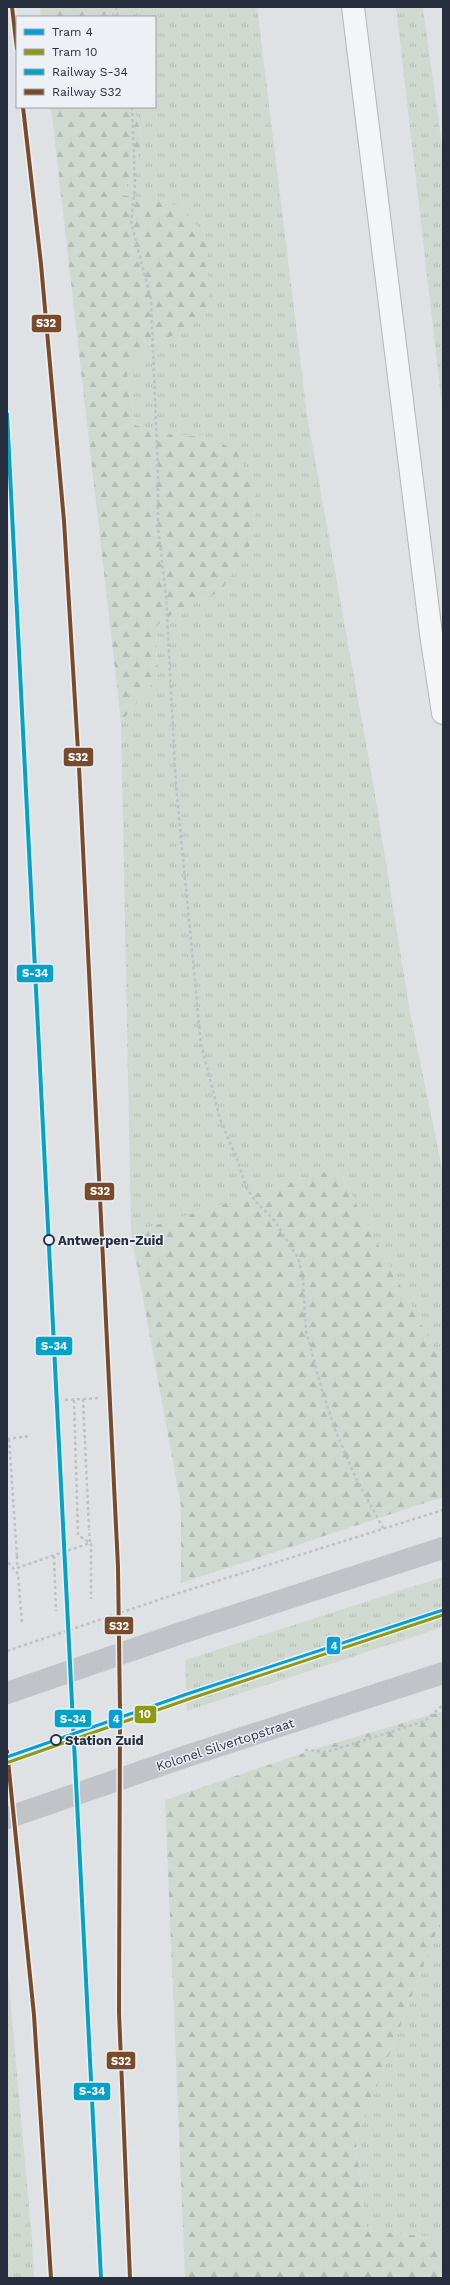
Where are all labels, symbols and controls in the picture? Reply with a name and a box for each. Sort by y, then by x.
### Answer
legend [16,16,156,108]
text: Tram 4 [52,25,93,39]
text: Tram 10 [52,45,97,59]
text: Railway S-34 [52,65,128,79]
text: Railway S32 [52,85,121,99]
line badge: S32 [31,314,62,333]
text: S32 [36,317,57,330]
line badge: S32 [63,747,94,767]
text: S32 [68,751,89,764]
line badge: S-34 [16,964,54,983]
text: S-34 [22,967,48,980]
line badge: S32 [84,1182,115,1201]
text: S32 [90,1185,111,1198]
place label: Antwerpen-Zuid [58,1233,163,1248]
marker: Antwerpen-Zuid [43,1234,55,1246]
line badge: S-34 [35,1336,73,1356]
text: S-34 [41,1340,67,1353]
line badge: S32 [104,1616,134,1635]
text: S32 [109,1620,130,1633]
line badge: 4 [326,1636,341,1655]
text: 4 [330,1640,338,1653]
line badge: 10 [134,1705,157,1724]
text: 10 [139,1708,151,1721]
line badge: S-34 [54,1709,92,1728]
line badge: 4 [108,1709,123,1729]
text: S-34 [60,1713,86,1726]
text: 4 [112,1713,120,1726]
street label: Kolonel Silvertopstraat [154,1715,297,1774]
place label: Station Zuid [65,1733,144,1748]
marker: Station Zuid [50,1734,62,1746]
line badge: S32 [106,2051,136,2070]
text: S32 [111,2055,132,2068]
line badge: S-34 [73,2082,111,2101]
text: S-34 [79,2085,105,2098]

